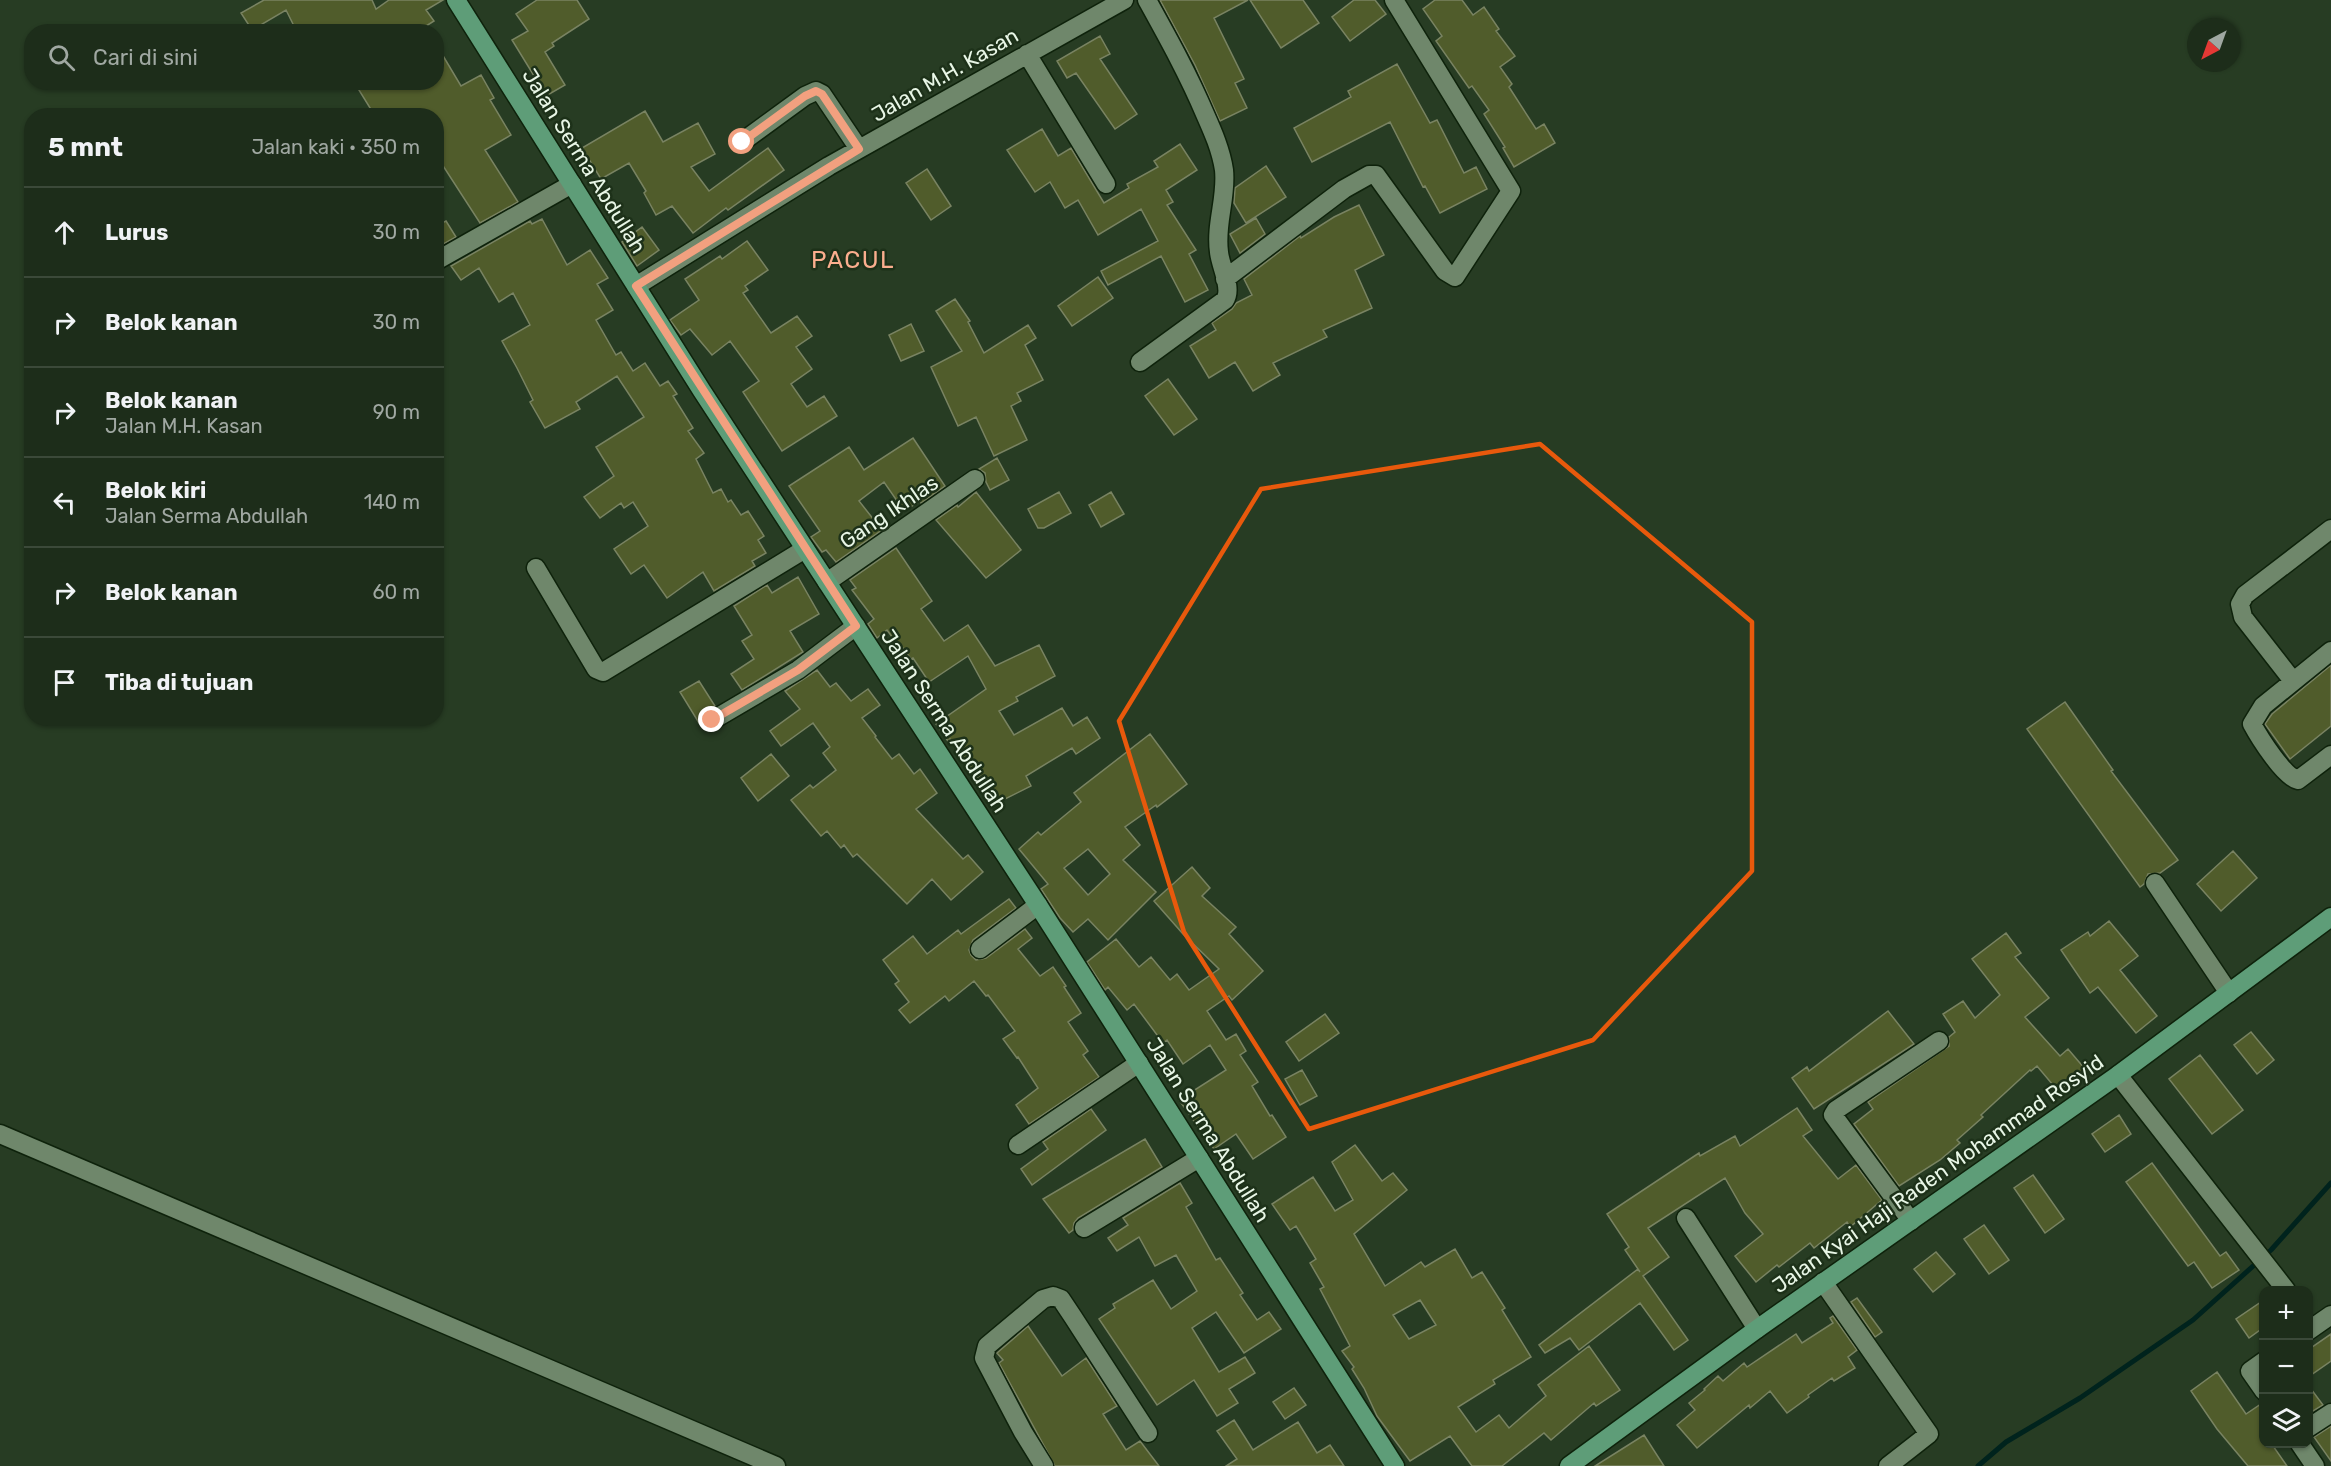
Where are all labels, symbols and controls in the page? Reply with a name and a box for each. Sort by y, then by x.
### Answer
north arrow [2187,18,2241,72]
street label: Jalan M.H. Kasan [867,22,1023,127]
search box [24,24,444,90]
icon: search [45,41,78,74]
text: Cari di sini [93,44,198,71]
street label: Jalan Serma Abdullah [517,64,652,258]
route start [728,128,754,154]
text: 5 mnt [48,132,123,163]
text: Jalan kaki · 350 m [251,135,420,159]
icon: ahead [48,216,81,249]
text: Lurus [105,219,168,246]
text: 30 m [373,220,420,244]
district label: PACUL [811,246,895,274]
icon: right [48,306,81,339]
text: Belok kanan [105,309,238,336]
text: 30 m [373,310,420,334]
text: Belok kanan [105,387,238,414]
icon: right [48,396,81,429]
text: 90 m [373,400,420,424]
text: Jalan M.H. Kasan [105,414,263,438]
street label: Gang Ikhlas [835,470,943,554]
text: Belok kiri [105,477,206,504]
icon: left [48,486,81,519]
text: 140 m [364,490,420,514]
text: Jalan Serma Abdullah [105,504,308,528]
icon: right [48,576,81,609]
text: Belok kanan [105,579,238,606]
text: 60 m [373,580,420,604]
street label: Jalan Serma Abdullah [876,624,1013,817]
icon: arrive [48,666,81,699]
text: Tiba di tujuan [105,669,253,696]
route end [698,706,724,732]
street label: Jalan Serma Abdullah [1141,1033,1276,1227]
street label: Jalan Kyai Haji Raden Mohammad Rosyid [1767,1049,2108,1298]
map controls [2259,1286,2313,1448]
button: + [2259,1286,2313,1340]
button: − [2259,1340,2313,1394]
button: layers [2259,1394,2313,1448]

